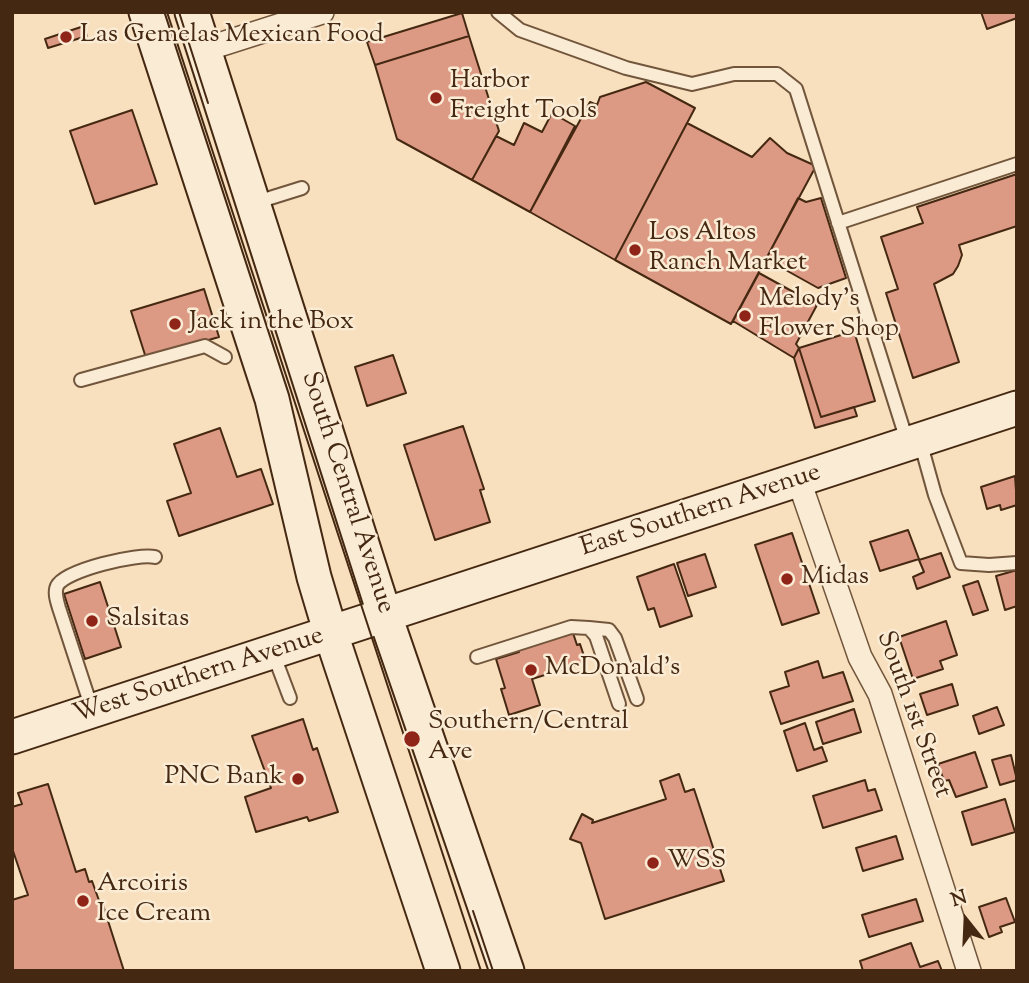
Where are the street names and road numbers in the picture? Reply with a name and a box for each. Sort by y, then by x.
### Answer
street label: South Central Avenue [292,368,400,618]
street label: East Southern Avenue [577,458,825,566]
street label: West Southern Avenue [70,622,328,732]
street label: South 1st Street [867,627,957,803]

